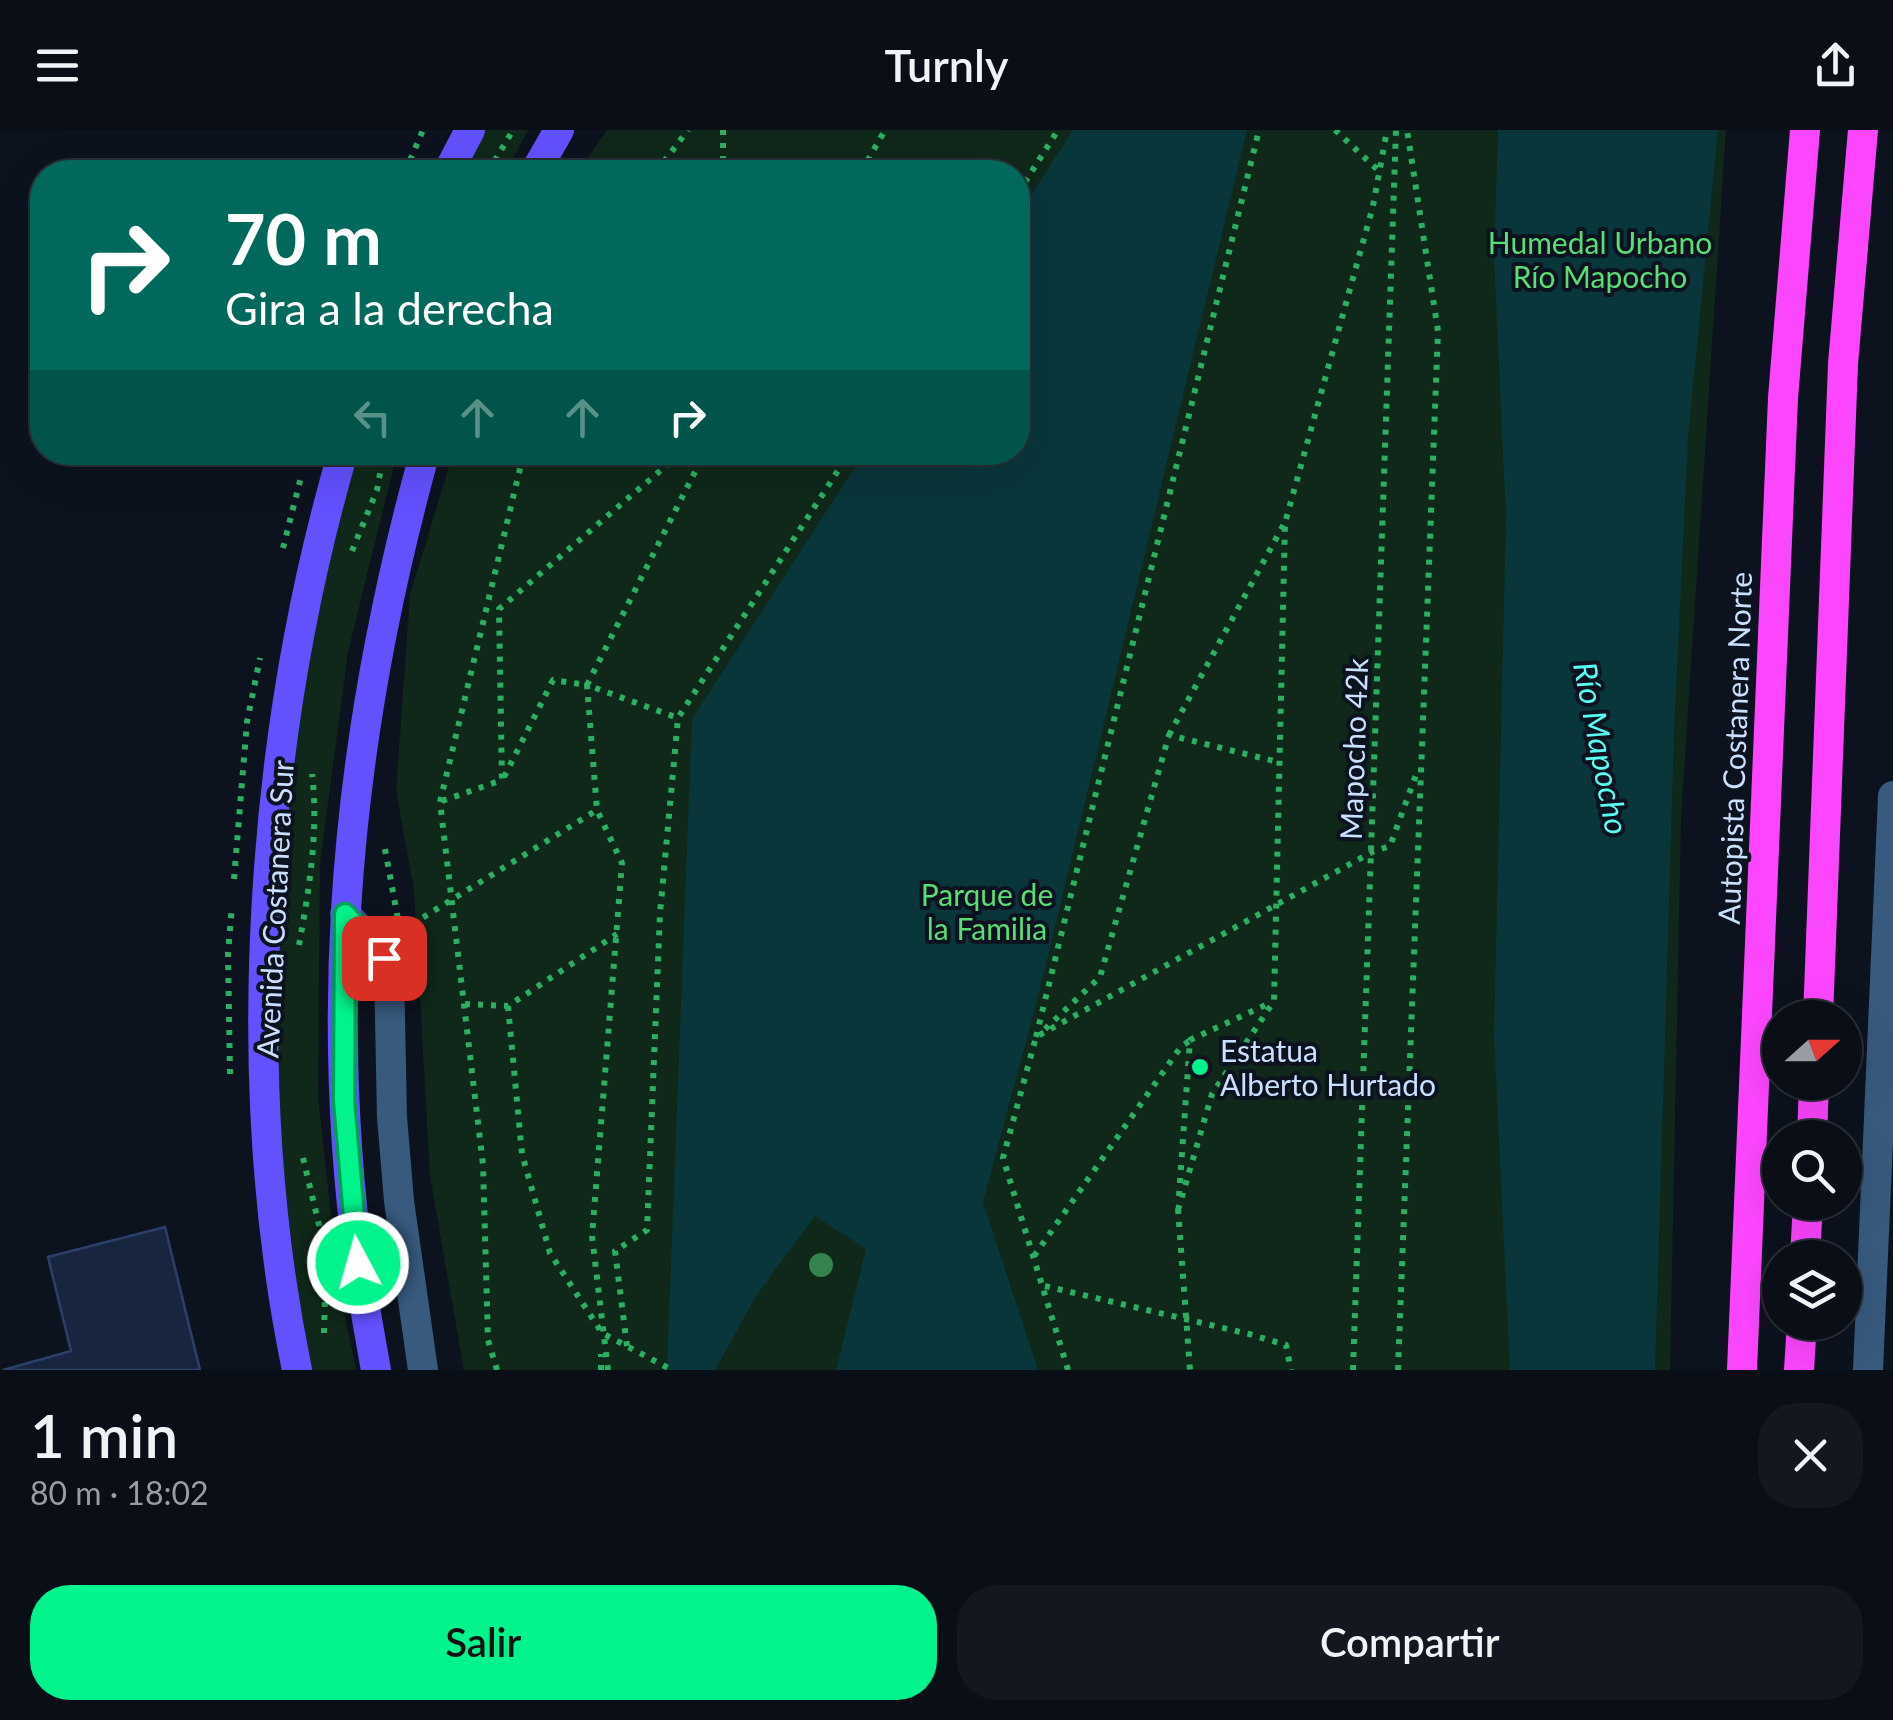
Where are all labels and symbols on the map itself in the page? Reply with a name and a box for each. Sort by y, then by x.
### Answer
park label: Humedal Urbano Río Mapocho [1488,224,1712,294]
street label: Autopista Costanera Norte [1710,571,1758,925]
street label: Mapocho 42k [1332,657,1374,841]
water label: Río Mapocho [1566,658,1638,838]
street label: Avenida Costanera Sur [248,759,300,1059]
park label: Parque de la Familia [921,876,1053,946]
pin [342,916,427,1001]
north arrow [1762,1000,1862,1100]
place label: Estatua Alberto Hurtado [1220,1032,1436,1102]
marker: Estatua Alberto Hurtado [1189,1056,1211,1078]
position arrow [306,1211,410,1315]

